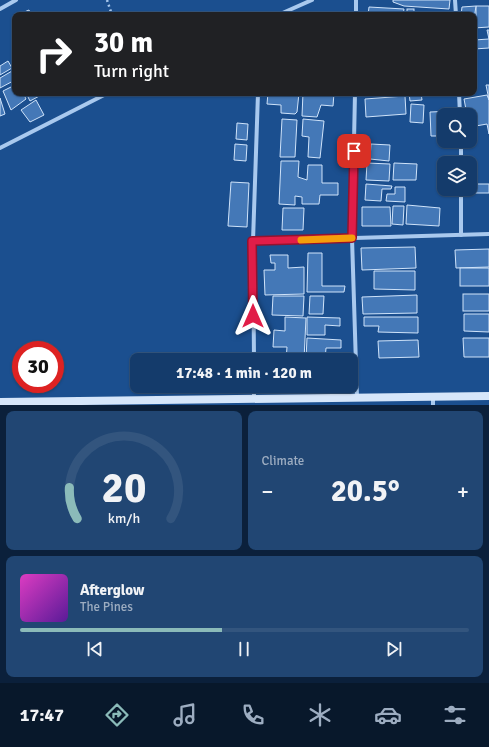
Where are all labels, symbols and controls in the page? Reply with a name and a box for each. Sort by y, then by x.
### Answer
text: 30 m [94,26,153,60]
icon: right [28,28,80,80]
text: Turn right [94,60,169,82]
map controls [437,108,477,196]
button: search [437,108,477,148]
pin [337,134,371,168]
icon: arrive [343,140,365,162]
button: layers [437,156,477,196]
position arrow [232,295,274,337]
speed limit sign: 30 [12,341,64,393]
text: 17:48 · 1 min · 120 m [176,364,312,382]
text: Climate [262,453,304,469]
text: 20 [101,462,146,513]
text: 20.5° [331,473,400,510]
text: − [262,478,273,505]
text: + [457,478,469,505]
text: km/h [108,509,140,526]
text: Afterglow [80,581,144,599]
text: The Pines [80,599,133,615]
icon: previous [84,638,106,660]
icon: pause [233,638,255,660]
icon: next [383,638,405,660]
icon: directions [103,701,131,729]
icon: music [171,701,199,729]
icon: phone [239,701,267,729]
icon: climate [306,701,334,729]
icon: car [374,701,402,729]
icon: filters [441,701,469,729]
text: 17:47 [20,704,64,726]

